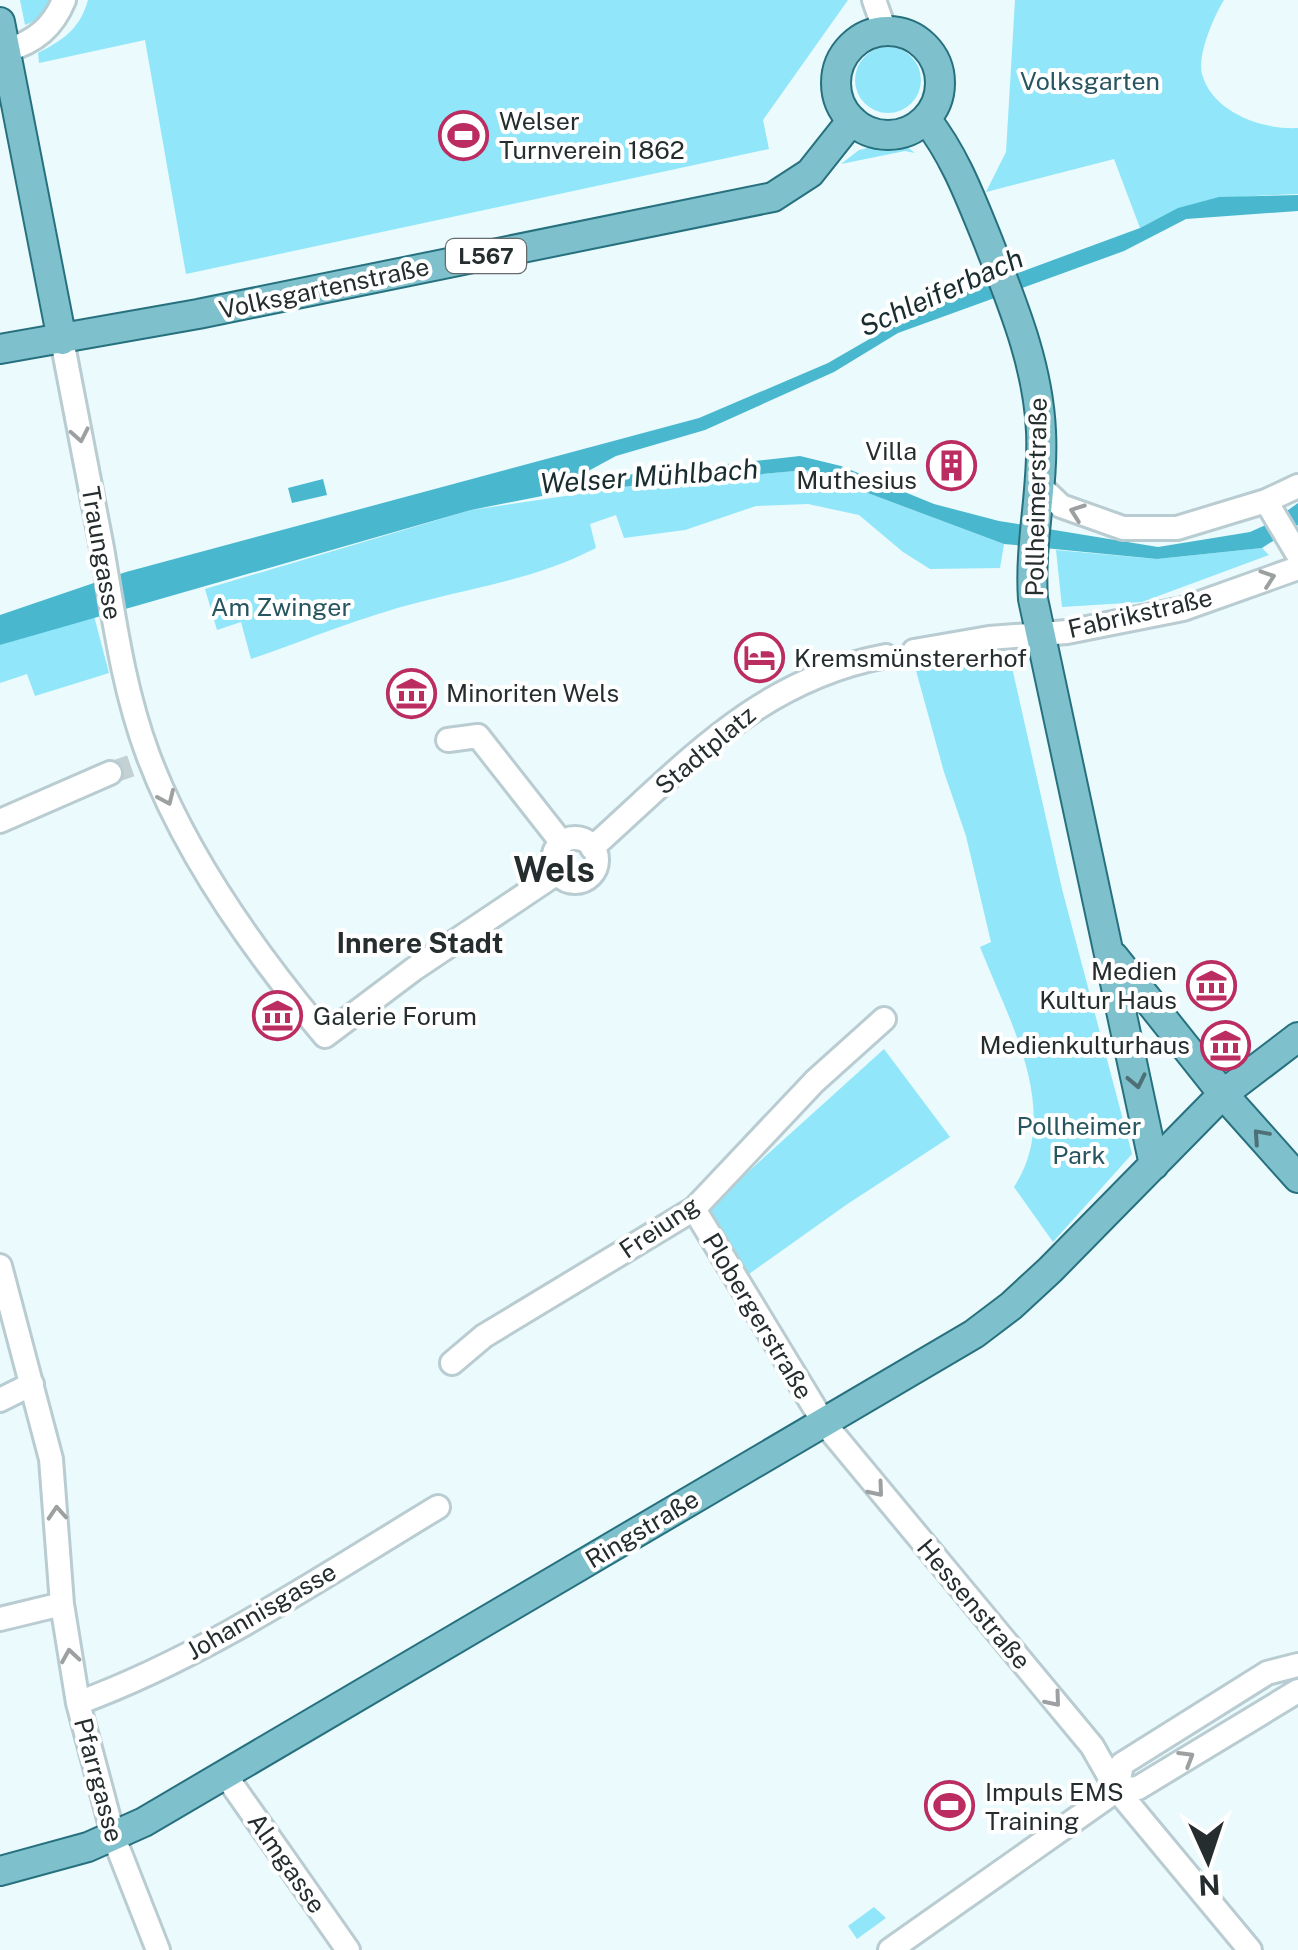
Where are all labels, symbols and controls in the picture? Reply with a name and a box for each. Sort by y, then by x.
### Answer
park label: Volksgarten [1020,66,1160,96]
place label: Welser Turnverein 1862 [499,106,685,165]
sports icon: Welser Turnverein 1862 [438,109,490,161]
road number: L567 [446,239,526,273]
water label: Schleiferbach [854,241,1028,342]
street label: Volksgartenstraße [216,251,432,325]
street label: Pollheimerstraße [1019,397,1053,597]
one-way arrow [69,427,90,444]
place label: Villa Muthesius [796,436,917,495]
building icon: Villa Muthesius [926,439,978,491]
water label: Welser Mühlbach [539,451,759,500]
street label: Traungasse [76,484,128,622]
one-way arrow [1070,503,1087,524]
one-way arrow [1259,570,1276,590]
street label: Fabrikstraße [1065,582,1215,644]
park label: Am Zwinger [211,592,351,622]
hotel icon: Kremsmünstererhof [733,632,785,684]
place label: Kremsmünstererhof [794,643,1027,673]
museum icon: Minoriten Wels [385,667,437,719]
place label: Minoriten Wels [446,678,619,708]
street label: Stadtplatz [649,699,761,801]
one-way arrow [155,788,175,806]
district label: Wels [513,849,595,890]
district label: Innere Stadt [337,926,503,959]
place label: Medien Kultur Haus [1039,956,1177,1015]
museum icon: Medien Kultur Haus [1186,959,1238,1011]
museum icon: Galerie Forum [252,990,304,1042]
place label: Galerie Forum [313,1001,477,1031]
museum icon: Medienkulturhaus [1199,1019,1251,1071]
place label: Medienkulturhaus [980,1030,1190,1060]
one-way arrow [1125,1073,1146,1090]
park label: Pollheimer Park [1017,1111,1141,1170]
one-way arrow [1254,1129,1272,1148]
street label: Freiung [614,1190,704,1264]
street label: Plobergerstraße [697,1227,819,1405]
one-way arrow [865,1478,883,1496]
street label: Ringstraße [580,1483,704,1575]
one-way arrow [47,1505,68,1521]
street label: Hessenstraße [911,1533,1037,1675]
street label: Johannisgasse [181,1556,341,1666]
one-way arrow [61,1648,82,1665]
one-way arrow [1042,1688,1060,1706]
street label: Pfarrgasse [68,1715,130,1845]
one-way arrow [1176,1751,1194,1770]
place label: Impuls EMS Training [985,1777,1124,1836]
sports icon: Impuls EMS Training [924,1780,976,1832]
street label: Almgasse [242,1807,332,1919]
north arrow [1158,1810,1258,1910]
text: N [1198,1868,1221,1903]

